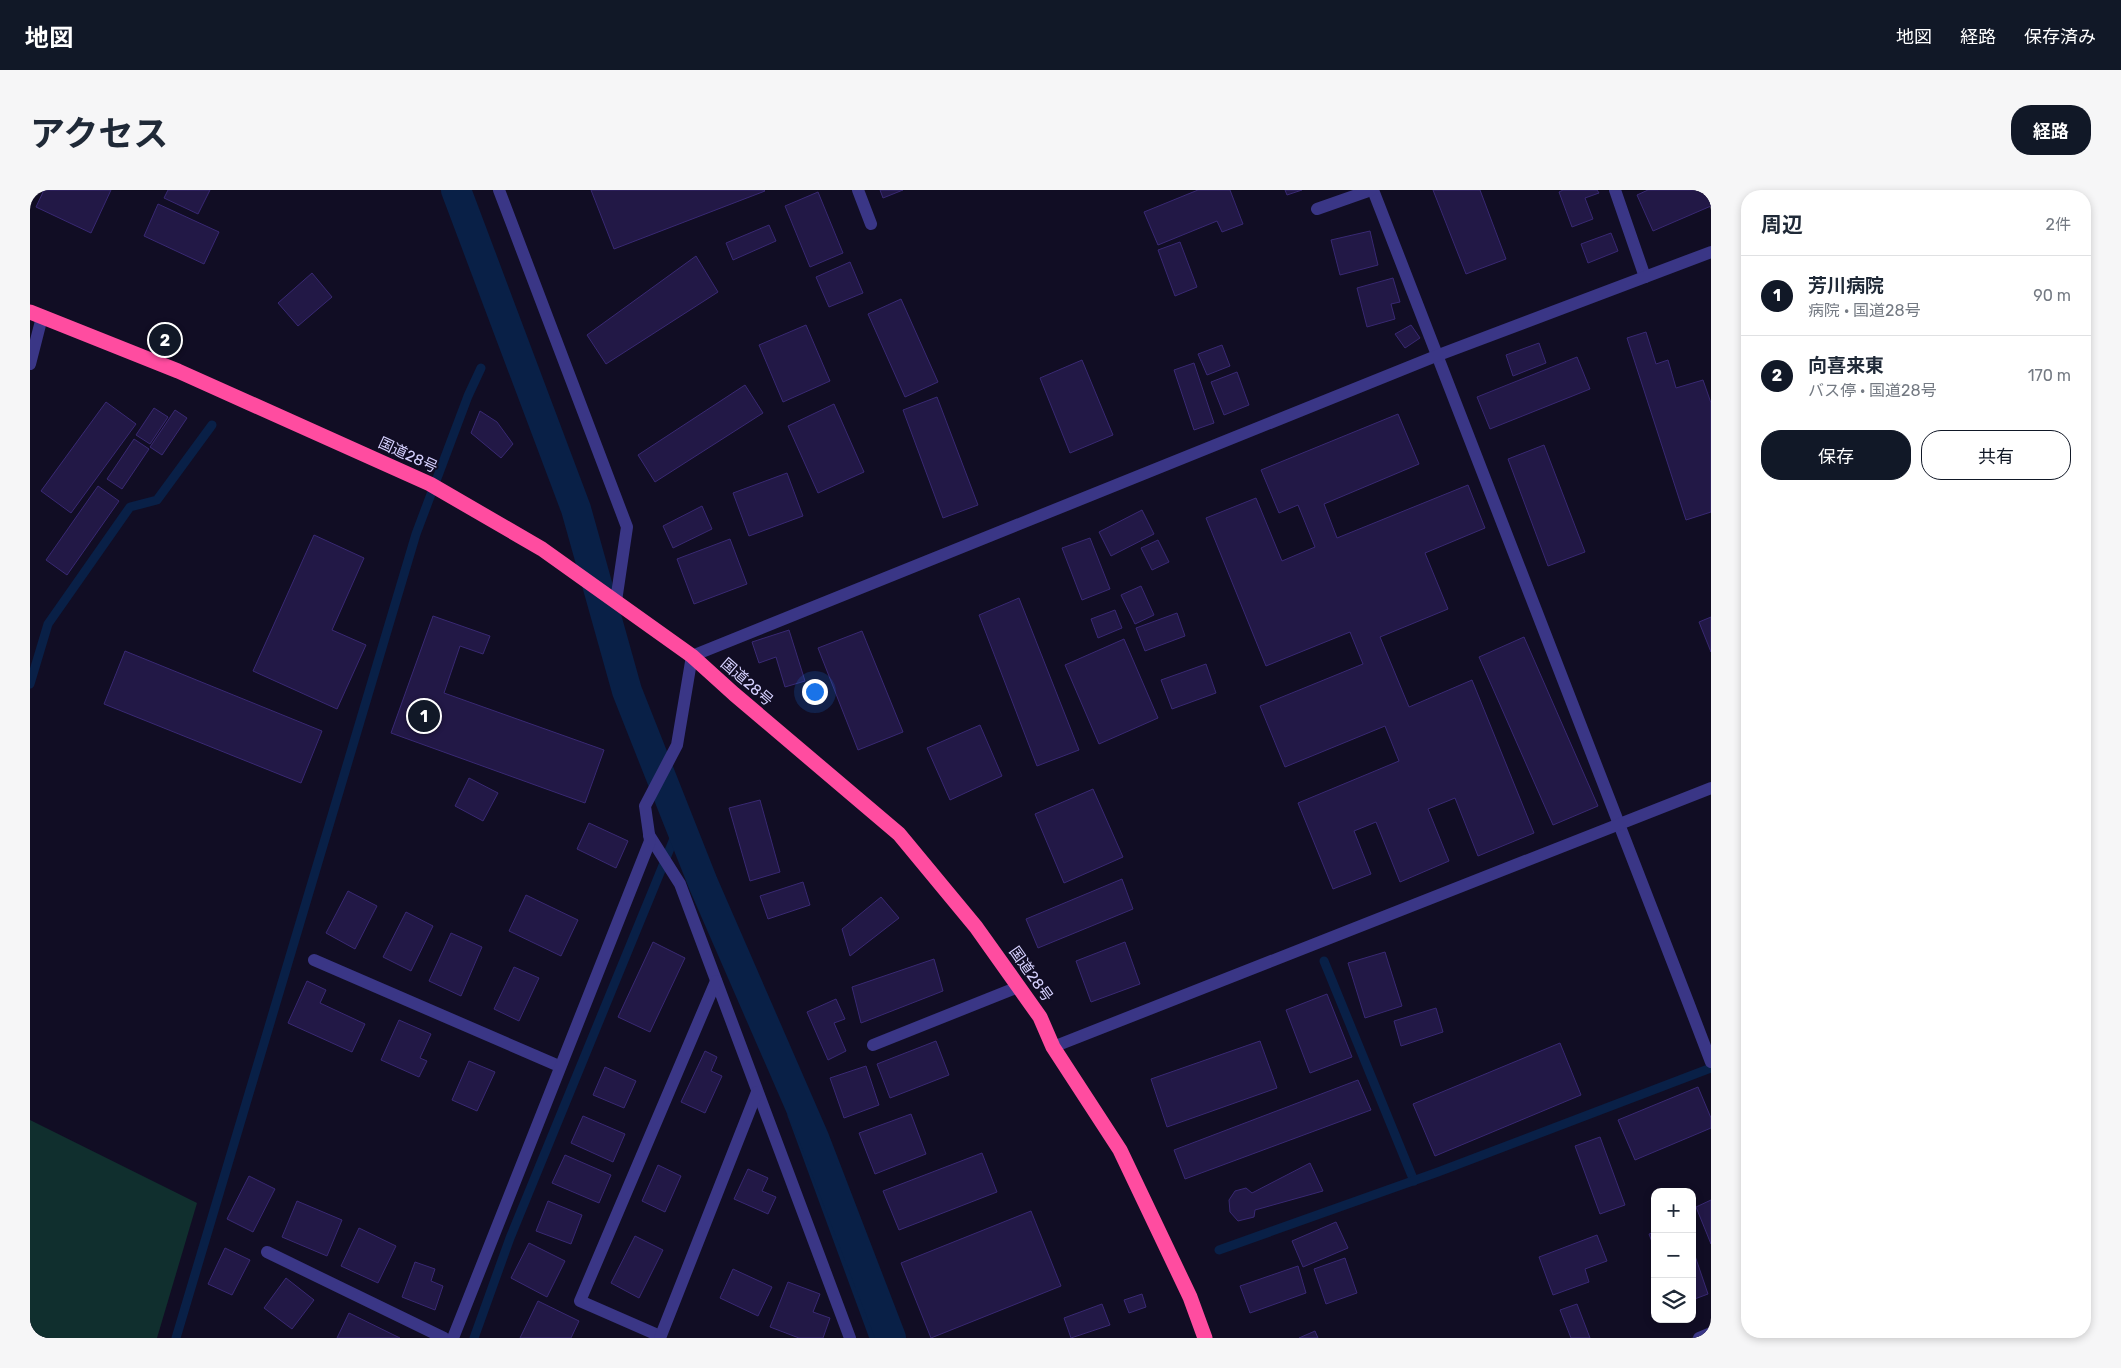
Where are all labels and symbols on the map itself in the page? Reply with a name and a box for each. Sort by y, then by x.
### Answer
pin: 2 [149,321,181,359]
street label: 国道28号 [375,433,441,477]
street label: 国道28号 [717,654,777,710]
your location [802,679,828,705]
pin: 1 [408,697,440,735]
street label: 国道28号 [1005,943,1057,1005]

